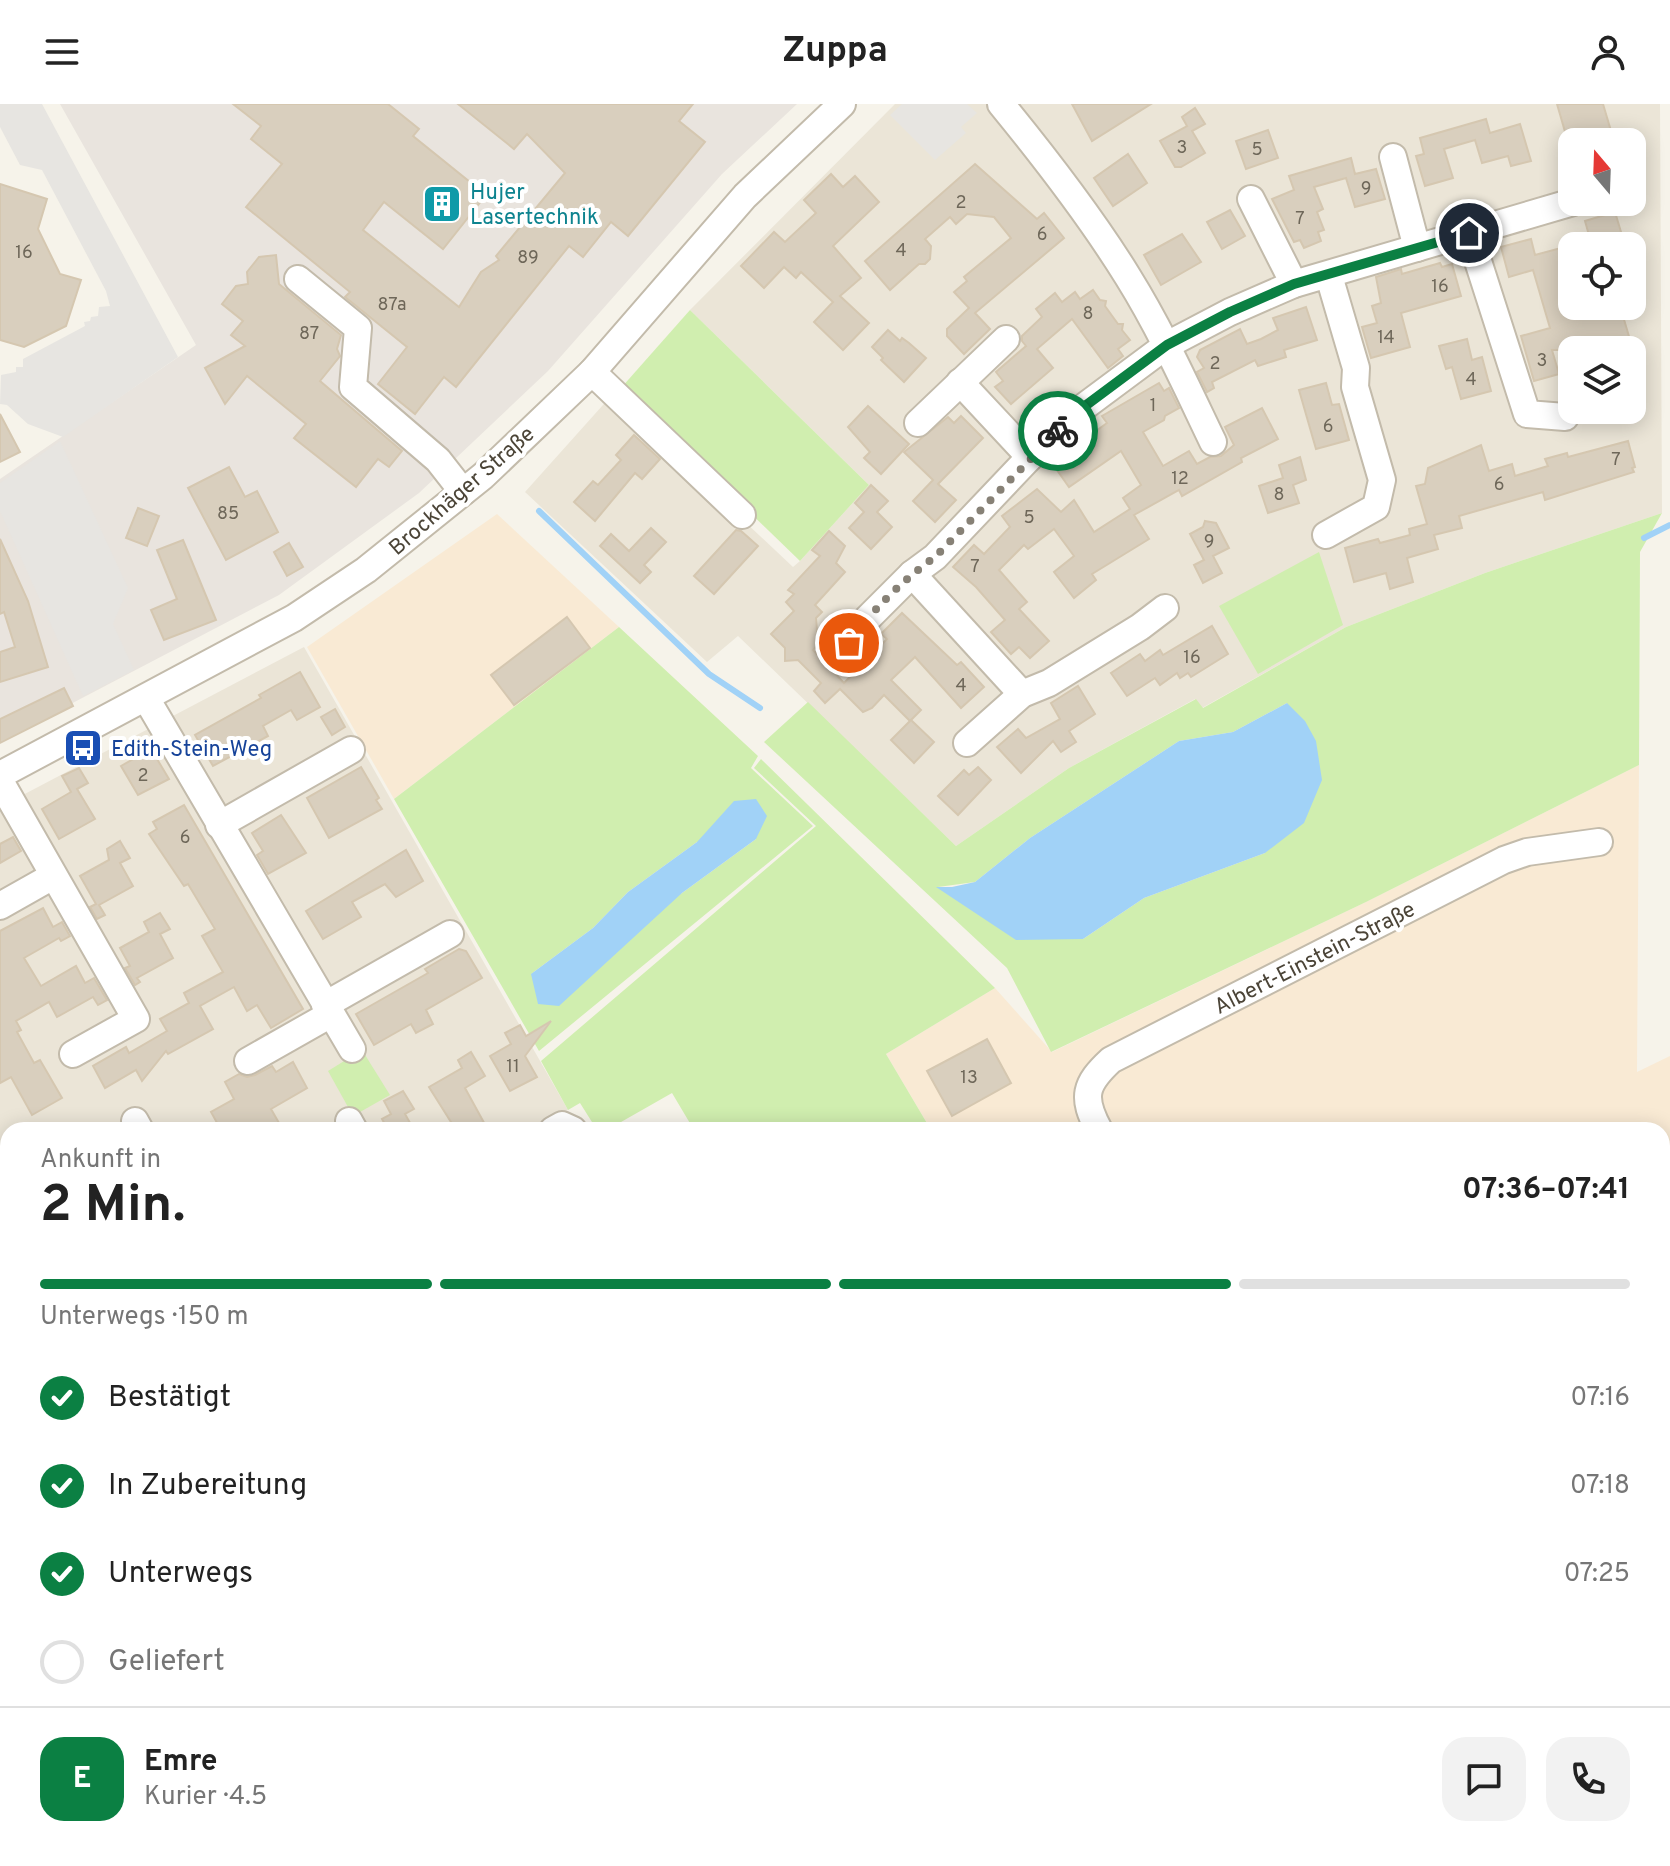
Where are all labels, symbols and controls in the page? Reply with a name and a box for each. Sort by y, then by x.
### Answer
text: Zuppa [782,29,888,75]
icon: menu [40,30,84,74]
icon: person [1586,30,1630,74]
north arrow [1558,128,1646,216]
map controls [1558,128,1646,424]
house number: 3 [1177,137,1187,160]
house number: 5 [1251,139,1263,162]
house number: 9 [1361,178,1371,201]
place label: Hujer Lasertechnik [470,180,599,232]
building icon: Hujer Lasertechnik [421,183,463,225]
house number: 2 [955,192,967,215]
pin [1435,199,1503,267]
house number: 7 [1295,208,1305,231]
icon: home [1447,211,1491,255]
house number: 6 [1037,224,1047,247]
button: locate [1558,232,1646,320]
house number: 4 [895,240,907,263]
house number: 16 [15,242,33,265]
house number: 89 [517,247,539,270]
house number: 16 [1431,276,1449,299]
house number: 87a [377,294,407,317]
house number: 8 [1083,303,1094,326]
house number: 87 [299,323,319,346]
house number: 14 [1377,327,1395,350]
button: layers [1558,336,1646,424]
house number: 3 [1537,350,1547,373]
house number: 2 [1209,353,1221,376]
house number: 4 [1465,369,1477,392]
courier [1018,391,1098,471]
house number: 1 [1150,395,1156,418]
icon: bike [1036,409,1080,453]
house number: 6 [1323,416,1333,439]
street label: Brockhäger Straße [384,421,541,562]
house number: 7 [1611,449,1621,472]
house number: 12 [1171,468,1189,491]
house number: 6 [1494,474,1504,497]
house number: 8 [1274,484,1285,507]
house number: 85 [217,503,239,526]
house number: 5 [1023,507,1035,530]
house number: 9 [1204,531,1214,554]
house number: 7 [970,556,980,579]
pin [815,609,883,677]
icon: bag [827,621,871,665]
house number: 16 [1183,647,1201,670]
house number: 4 [955,675,967,698]
bus stop icon: Edith-Stein-Weg [62,727,104,769]
place label: Edith-Stein-Weg [111,737,272,764]
house number: 2 [137,765,149,788]
house number: 6 [180,827,190,850]
street label: Albert-Einstein-Straße [1210,897,1420,1022]
house number: 11 [506,1056,520,1079]
house number: 13 [960,1067,978,1090]
text: Ankunft in [40,1144,161,1177]
text: 07:36–07:41 [1462,1172,1630,1209]
text: 2 Min. [40,1174,185,1240]
text: Unterwegs · 150 m [40,1301,249,1334]
icon: check [40,1376,84,1420]
text: Bestätigt [108,1380,231,1417]
text: 07:16 [1570,1382,1630,1415]
icon: check [40,1464,84,1508]
text: In Zubereitung [108,1468,307,1505]
text: 07:18 [1570,1470,1630,1503]
icon: check [40,1552,84,1596]
text: Unterwegs [108,1556,253,1593]
text: 07:25 [1564,1558,1630,1591]
text: Geliefert [108,1644,225,1681]
button: chat [1442,1737,1526,1821]
button: phone [1546,1737,1630,1821]
text: Emre [144,1744,217,1781]
text: E [73,1761,91,1798]
text: Kurier · 4.5 [144,1781,267,1814]

